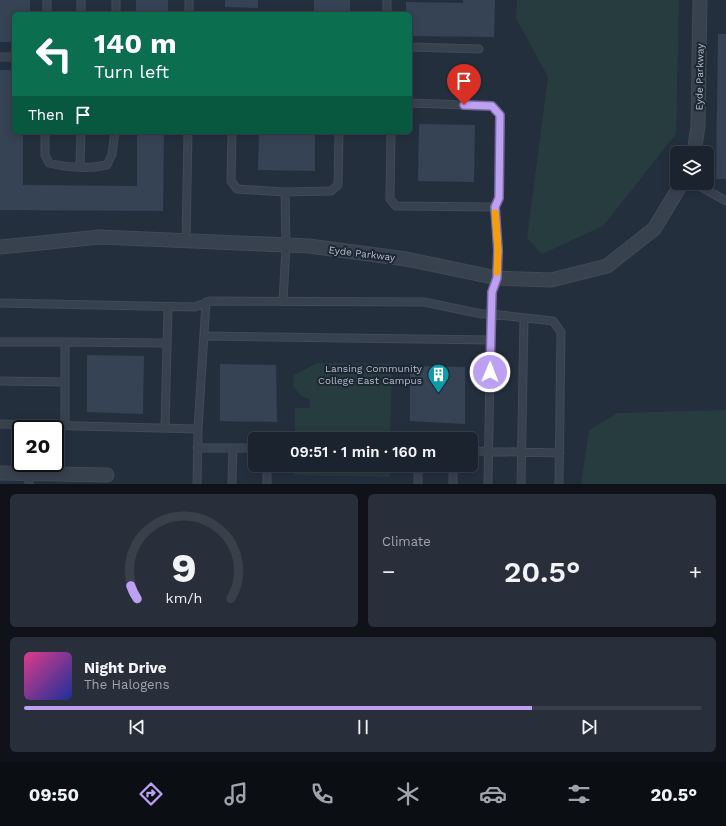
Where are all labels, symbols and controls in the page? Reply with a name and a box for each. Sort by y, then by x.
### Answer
text: 140 m [94,27,177,60]
icon: left [28,28,80,80]
street label: Eyde Parkway [693,43,706,111]
text: Turn left [94,61,169,82]
pin [447,64,481,105]
icon: arrive [453,70,475,92]
icon: arrive [72,104,94,126]
text: Then [28,106,64,124]
map controls [670,146,714,190]
button: layers [670,146,714,190]
street label: Eyde Parkway [328,244,397,263]
position arrow [469,351,511,393]
building icon: Lansing Community College East Campus [425,361,451,394]
place label: Lansing Community College East Campus [318,363,423,386]
speed limit sign: 20 [12,420,64,472]
text: 09:51 · 1 min · 160 m [290,443,436,461]
text: Climate [382,534,431,549]
text: 9 [171,542,197,591]
text: 20.5° [504,554,580,589]
text: − [382,559,395,584]
text: + [689,559,702,584]
text: km/h [166,589,202,605]
text: Night Drive [84,659,167,677]
text: The Halogens [84,677,170,692]
icon: previous [126,716,148,738]
icon: pause [352,716,374,738]
icon: next [578,716,600,738]
icon: directions [137,780,165,808]
icon: music [222,780,250,808]
icon: phone [308,780,336,808]
icon: climate [394,780,422,808]
icon: car [479,780,507,808]
icon: filters [565,780,593,808]
text: 09:50 [29,784,79,805]
text: 20.5° [650,784,697,805]

